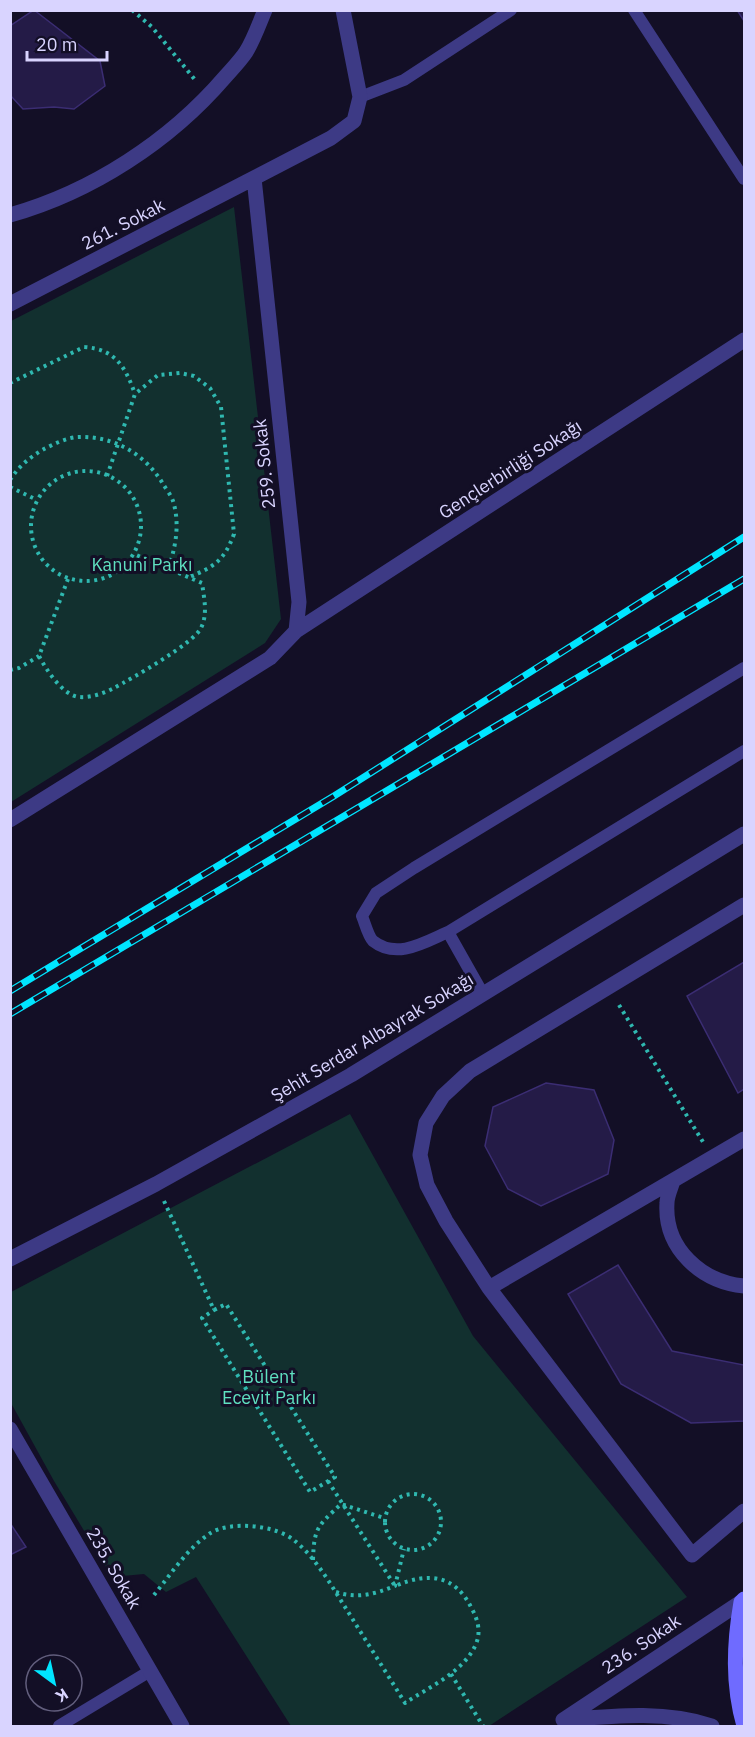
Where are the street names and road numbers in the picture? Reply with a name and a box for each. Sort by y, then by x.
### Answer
street label: 261. Sokak [77,193,169,255]
street label: Gençlerbirliği Sokağı [434,414,586,524]
street label: 259. Sokak [248,417,280,510]
street label: Şehit Serdar Albayrak Sokağı [267,967,477,1107]
street label: 235. Sokak [81,1523,147,1613]
street label: 236. Sokak [597,1609,685,1679]

